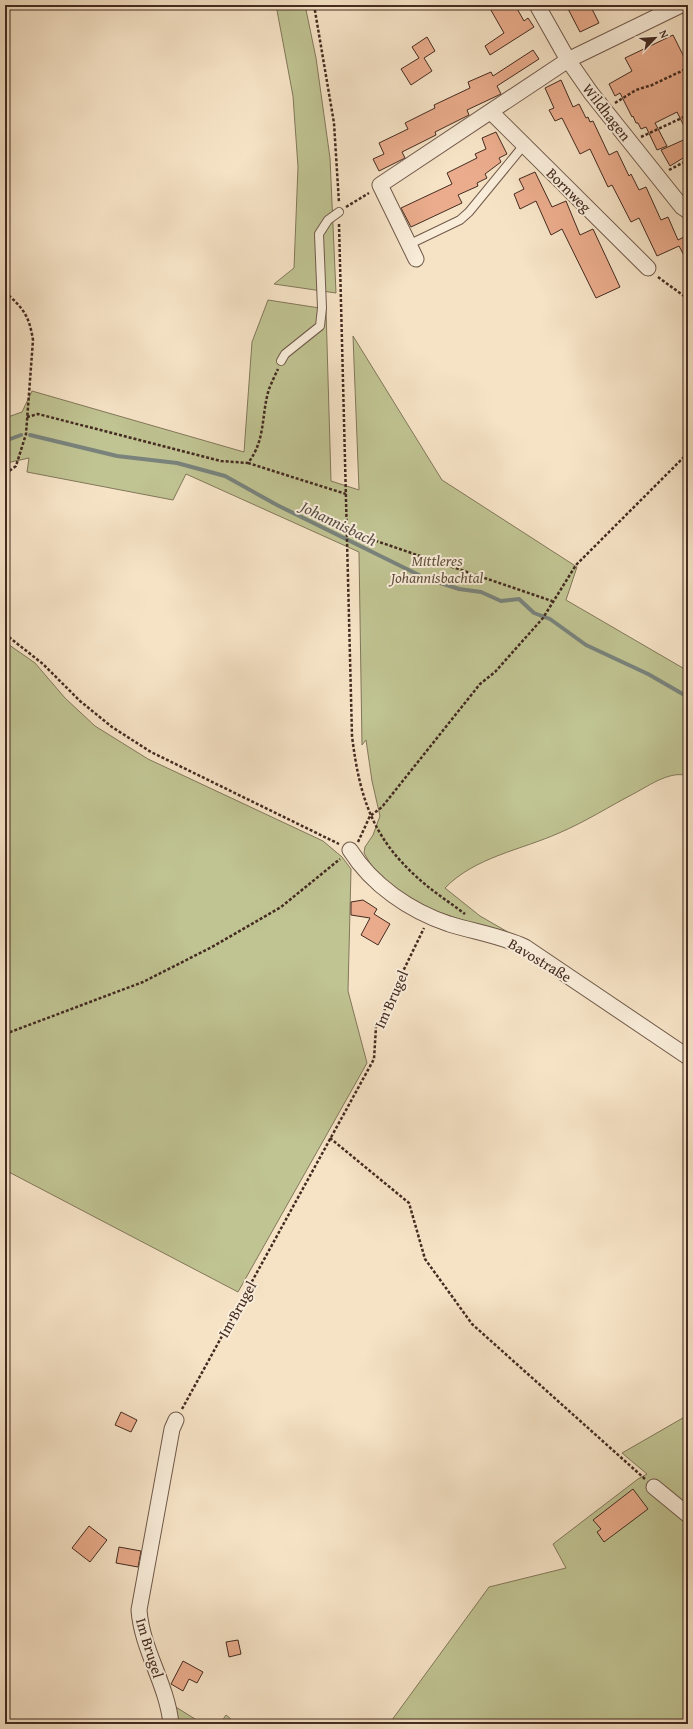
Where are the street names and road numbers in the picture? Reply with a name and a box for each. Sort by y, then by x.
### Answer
street label: Wildhagen [578,79,636,146]
street label: Bornweg [542,163,596,217]
street label: Bavostraße [504,933,576,987]
street label: Im Brugel [369,967,413,1031]
street label: Im Brugel [213,1277,261,1341]
street label: Im Brugel [131,1615,169,1681]

